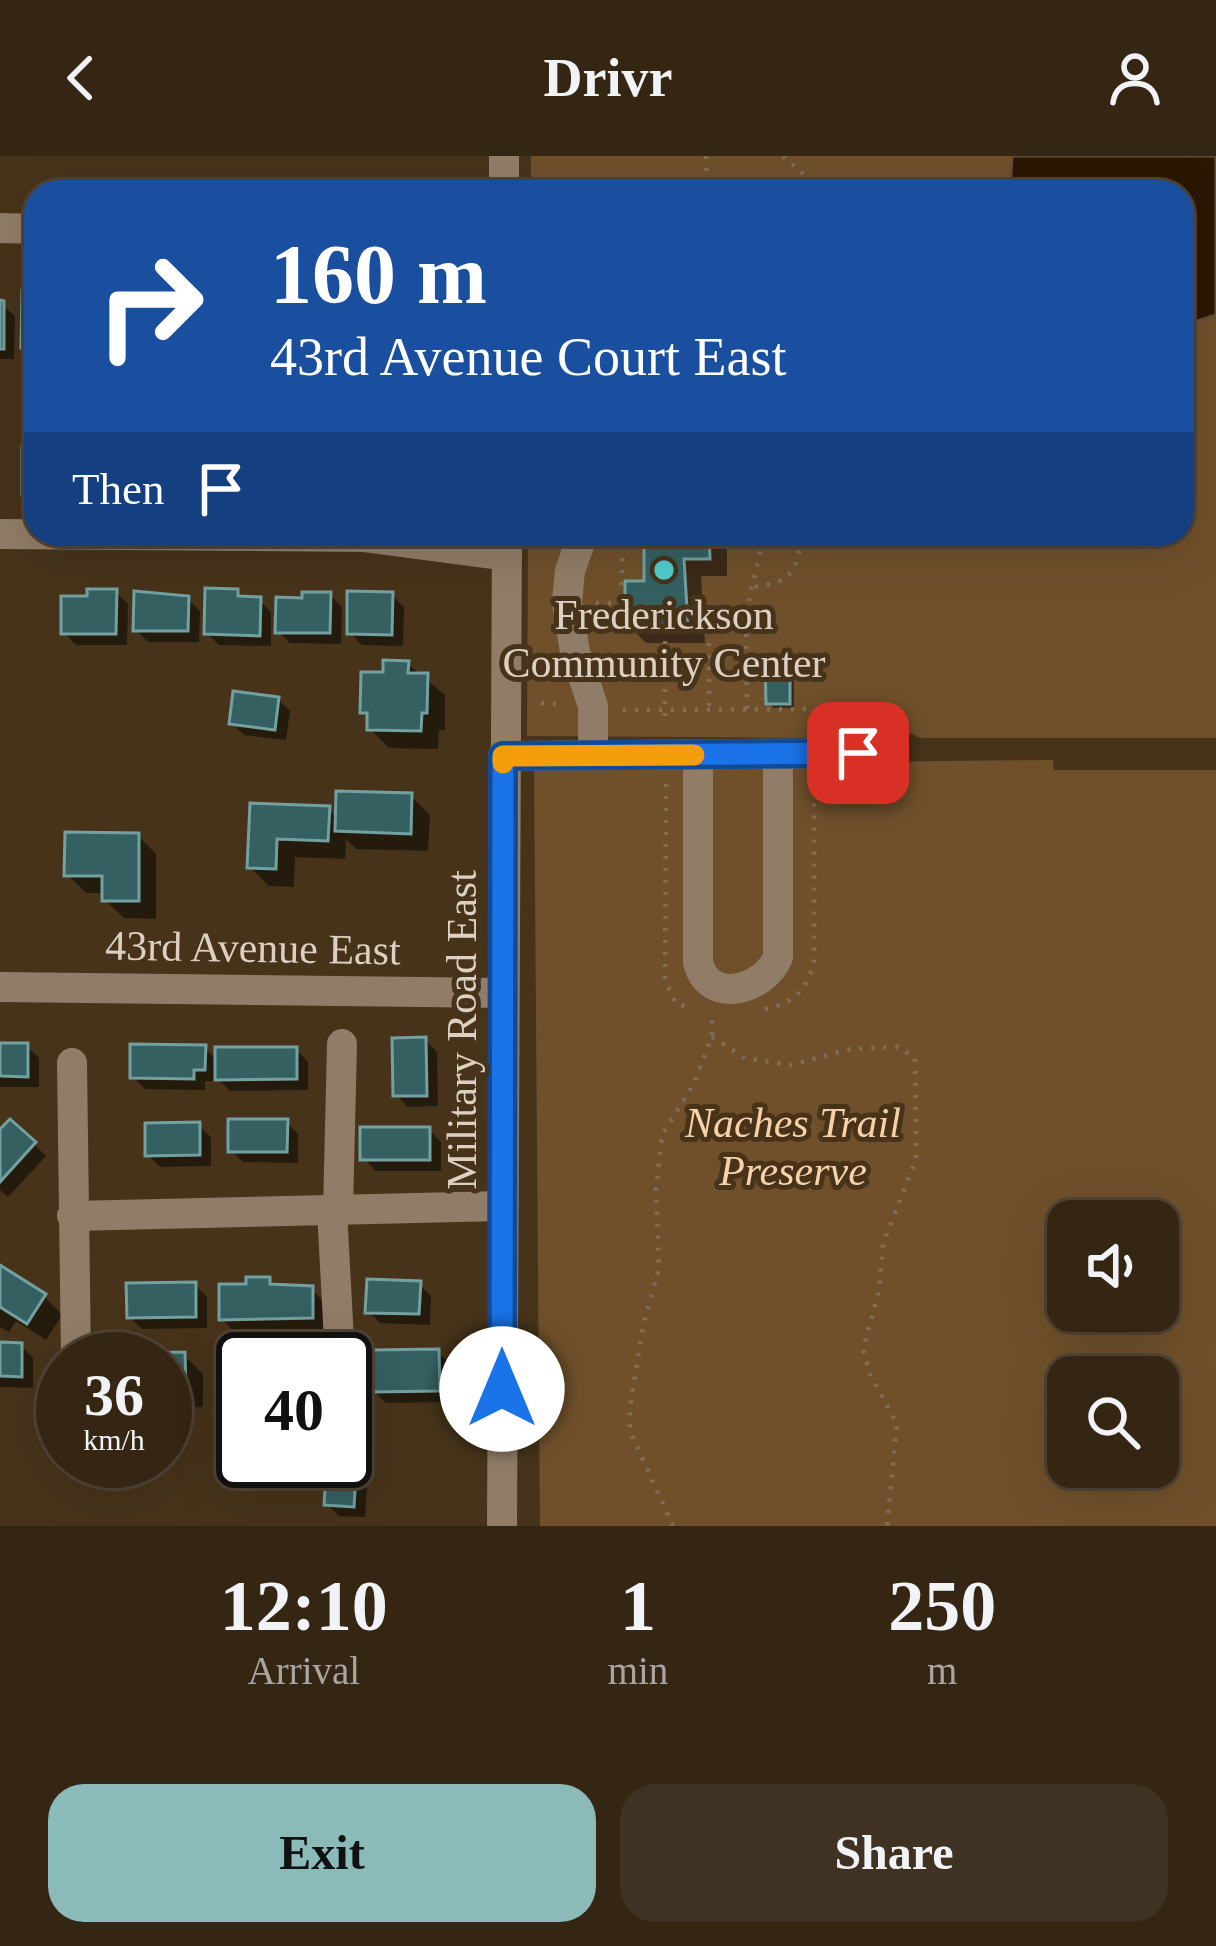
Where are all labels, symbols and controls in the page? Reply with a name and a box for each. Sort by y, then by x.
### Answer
icon: back [48,45,114,111]
icon: person [1102,45,1168,111]
text: Drivr [544,48,672,108]
icon: right [72,228,228,384]
text: 160 m [270,228,487,321]
text: 43rd Avenue Court East [270,327,786,387]
icon: arrive [188,456,254,522]
text: Then [72,464,164,514]
marker: Frederickson Community Center [651,557,677,583]
place label: Frederickson Community Center [502,592,826,686]
pin [807,702,909,804]
icon: arrive [825,720,891,786]
street label: Military Road East [439,870,485,1190]
street label: 43rd Avenue East [105,922,401,974]
park label: Naches Trail Preserve [684,1100,901,1194]
map controls [1047,1200,1179,1488]
button: sound [1047,1200,1179,1332]
position arrow [439,1326,565,1452]
speed limit sign: 40 [216,1332,372,1488]
button: search [1047,1356,1179,1488]
text: 36 [84,1362,144,1428]
text: km/h [83,1423,145,1456]
text: 12:10 [220,1566,388,1646]
text: 1 [620,1566,656,1646]
text: 250 [888,1566,996,1646]
text: Arrival [248,1649,360,1692]
text: min [608,1649,668,1692]
text: m [927,1649,957,1692]
button: Exit [48,1784,596,1922]
button: Share [620,1784,1168,1922]

